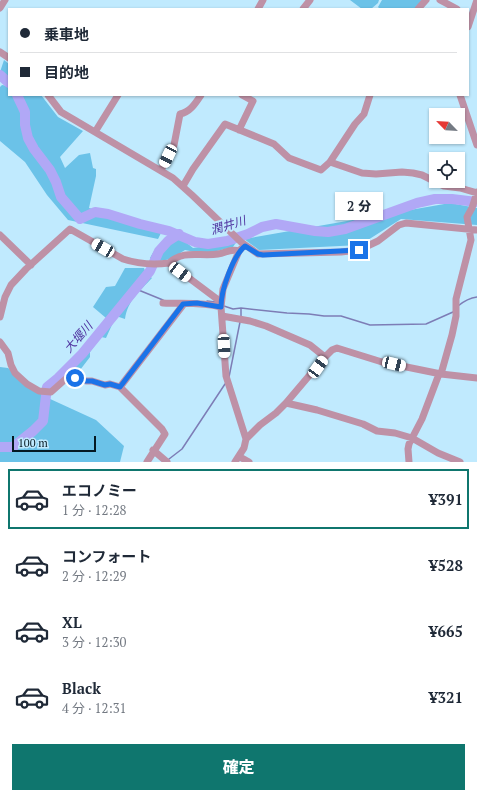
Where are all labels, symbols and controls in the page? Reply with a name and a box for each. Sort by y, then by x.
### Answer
text: 乗車地 [44,24,89,44]
text: 目的地 [44,62,89,82]
north arrow [429,108,465,144]
map controls [429,108,465,188]
car [157,143,179,169]
button: locate [429,152,465,188]
callout: 2 分 [335,192,383,220]
text: 2 分 [347,197,371,215]
water label: 潤井川 [209,212,249,237]
car [90,237,116,259]
route end [350,241,368,259]
car [167,260,193,284]
water label: 大堰川 [61,317,97,356]
car [217,334,231,358]
car [306,354,330,380]
car [381,355,407,373]
route start [66,369,84,387]
scale bar [12,434,96,453]
text: 100 m [18,436,48,450]
text: エコノミー [62,480,137,500]
icon: car [14,481,50,517]
text: ¥391 [429,489,463,509]
text: 1 分 · 12:28 [62,501,127,519]
text: コンフォート [62,546,152,566]
icon: car [14,547,50,583]
text: ¥528 [429,555,463,575]
text: 2 分 · 12:29 [62,567,127,585]
text: XL [62,612,82,632]
icon: car [14,613,50,649]
text: ¥665 [429,621,463,641]
text: 3 分 · 12:30 [62,633,127,651]
text: Black [62,678,101,698]
icon: car [14,679,50,715]
text: ¥321 [429,687,463,707]
text: 4 分 · 12:31 [62,699,127,717]
button: 確定 [12,744,465,790]

